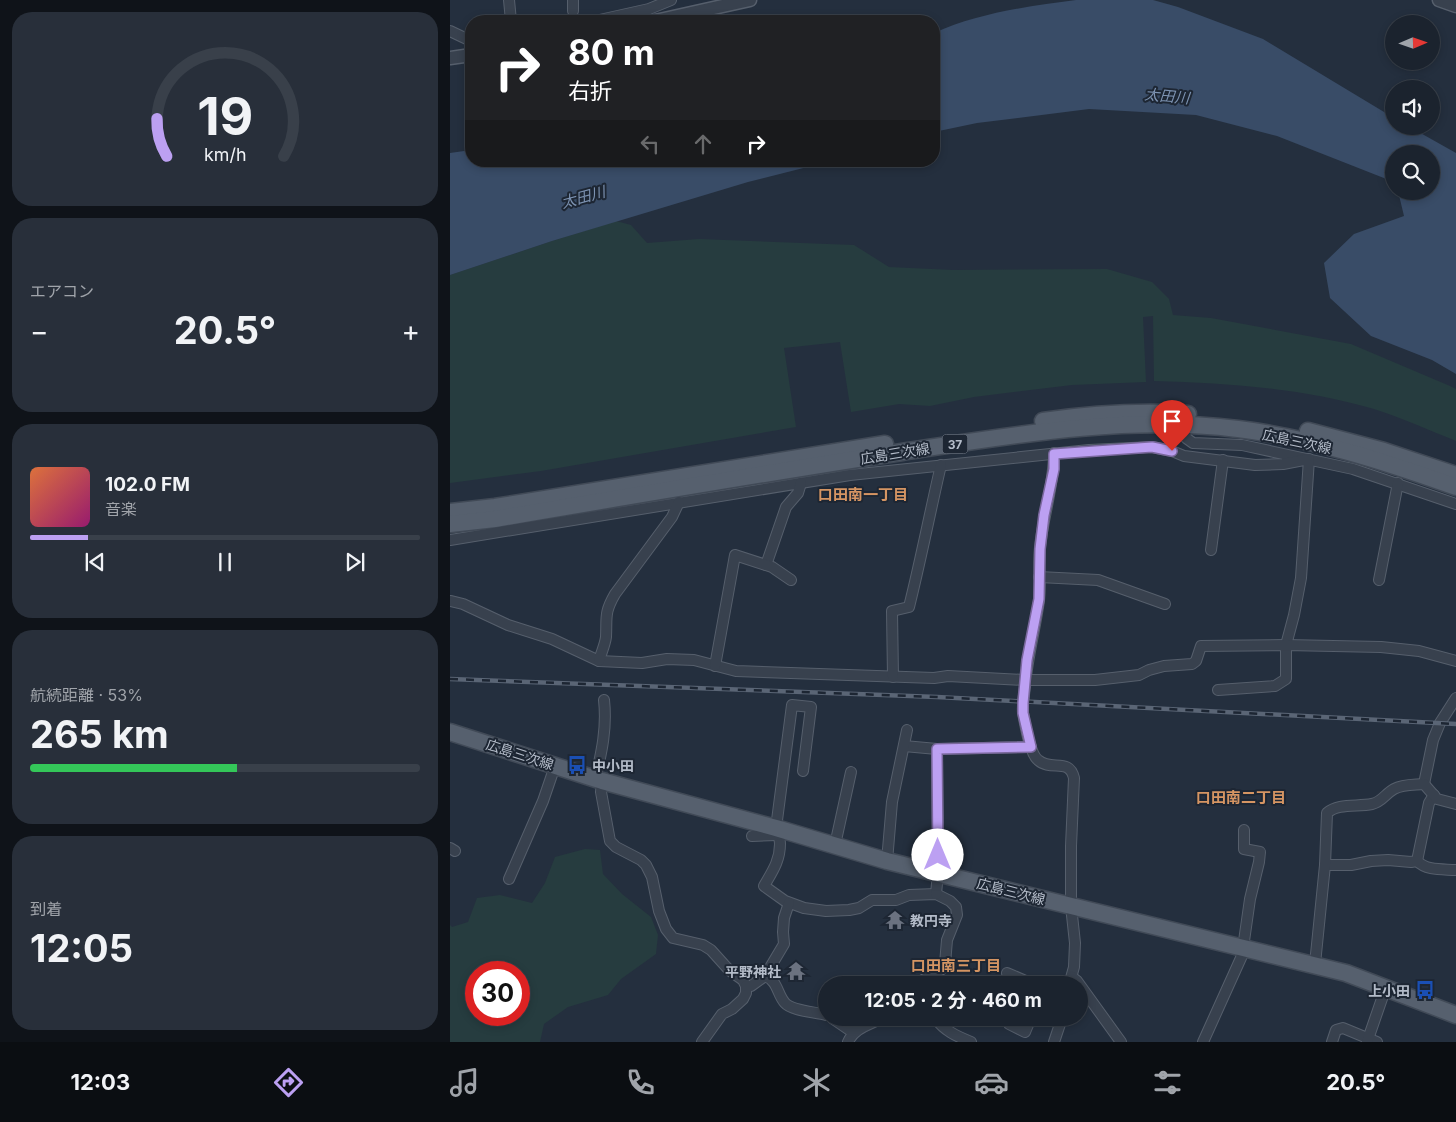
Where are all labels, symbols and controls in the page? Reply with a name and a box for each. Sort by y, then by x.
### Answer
north arrow [1385,15,1440,70]
map controls [1385,15,1440,200]
text: 80 m [568,31,655,73]
icon: right [485,35,550,100]
text: 右折 [568,78,612,104]
button: sound [1385,80,1440,135]
text: 19 [197,85,253,148]
water label: 太田川 [1144,85,1192,108]
icon: left [636,130,664,158]
icon: ahead [689,130,717,158]
icon: right [742,130,770,158]
text: km/h [204,144,246,165]
button: search [1385,145,1440,200]
water label: 太田川 [559,181,609,212]
text: エアコン [30,281,94,301]
text: 20.5° [174,307,276,353]
text: − [30,314,49,348]
text: + [401,314,420,348]
pin [1151,400,1193,451]
icon: arrive [1158,407,1186,435]
street label: 広島三次線 [1261,425,1333,457]
road number: 37 [942,434,968,454]
street label: 広島三次線 [859,439,931,467]
text: 102.0 FM [105,473,190,496]
district label: 口田南一丁目 [818,485,908,504]
text: 音楽 [105,499,137,519]
icon: previous [81,548,109,576]
icon: pause [211,548,239,576]
icon: next [341,548,369,576]
text: 航続距離 · 53% [30,685,143,705]
text: 265 km [30,711,169,757]
street label: 広島三次線 [484,735,556,773]
bus stop icon: 中小田 [566,754,588,776]
place label: 中小田 [592,757,634,774]
district label: 口田南二丁目 [1196,788,1286,807]
position arrow [911,828,963,880]
street label: 広島三次線 [975,874,1047,908]
text: 到着 [30,899,62,919]
temple icon: 教円寺 [884,909,906,931]
place label: 教円寺 [910,912,952,929]
text: 12:05 [30,925,133,971]
district label: 口田南三丁目 [911,956,1001,975]
temple icon: 平野神社 [785,960,807,982]
speed limit sign: 30 [465,961,530,1026]
place label: 平野神社 [725,963,781,980]
bus stop icon: 上小田 [1414,979,1436,1001]
place label: 上小田 [1368,982,1410,999]
text: 12:05 · 2 分 · 460 m [864,989,1042,1012]
icon: directions [271,1065,306,1100]
icon: music [447,1065,482,1100]
icon: phone [623,1065,658,1100]
icon: climate [799,1065,834,1100]
icon: car [974,1065,1009,1100]
icon: filters [1150,1065,1185,1100]
text: 12:03 [70,1069,130,1095]
text: 20.5° [1326,1069,1385,1095]

